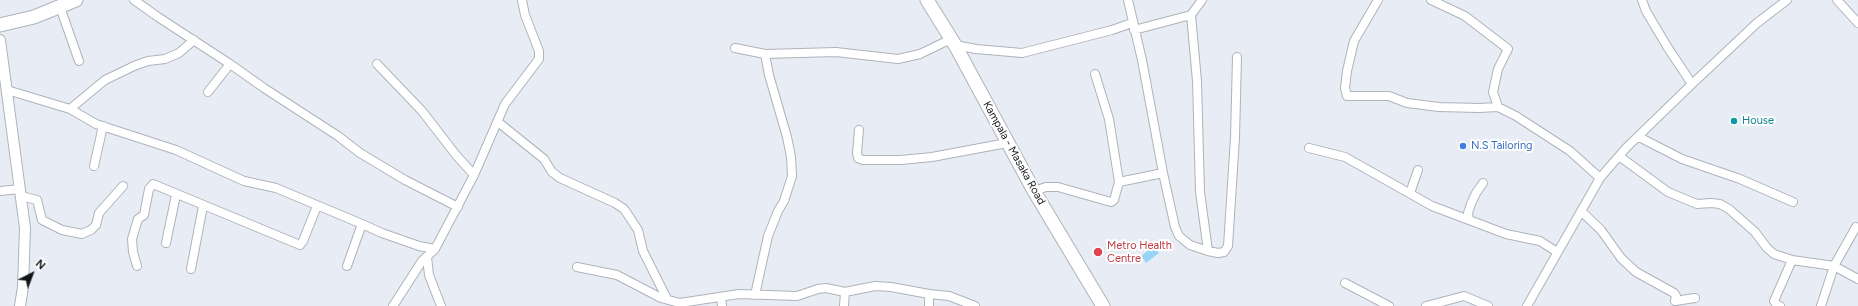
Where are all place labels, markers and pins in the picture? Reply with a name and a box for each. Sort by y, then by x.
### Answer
place label: House [1742,114,1774,128]
marker: House [1729,116,1739,126]
place label: N.S Tailoring [1471,139,1532,153]
marker: N.S Tailoring [1458,141,1468,151]
place label: Metro Health Centre [1107,239,1172,265]
marker: Metro Health Centre [1092,246,1104,258]

